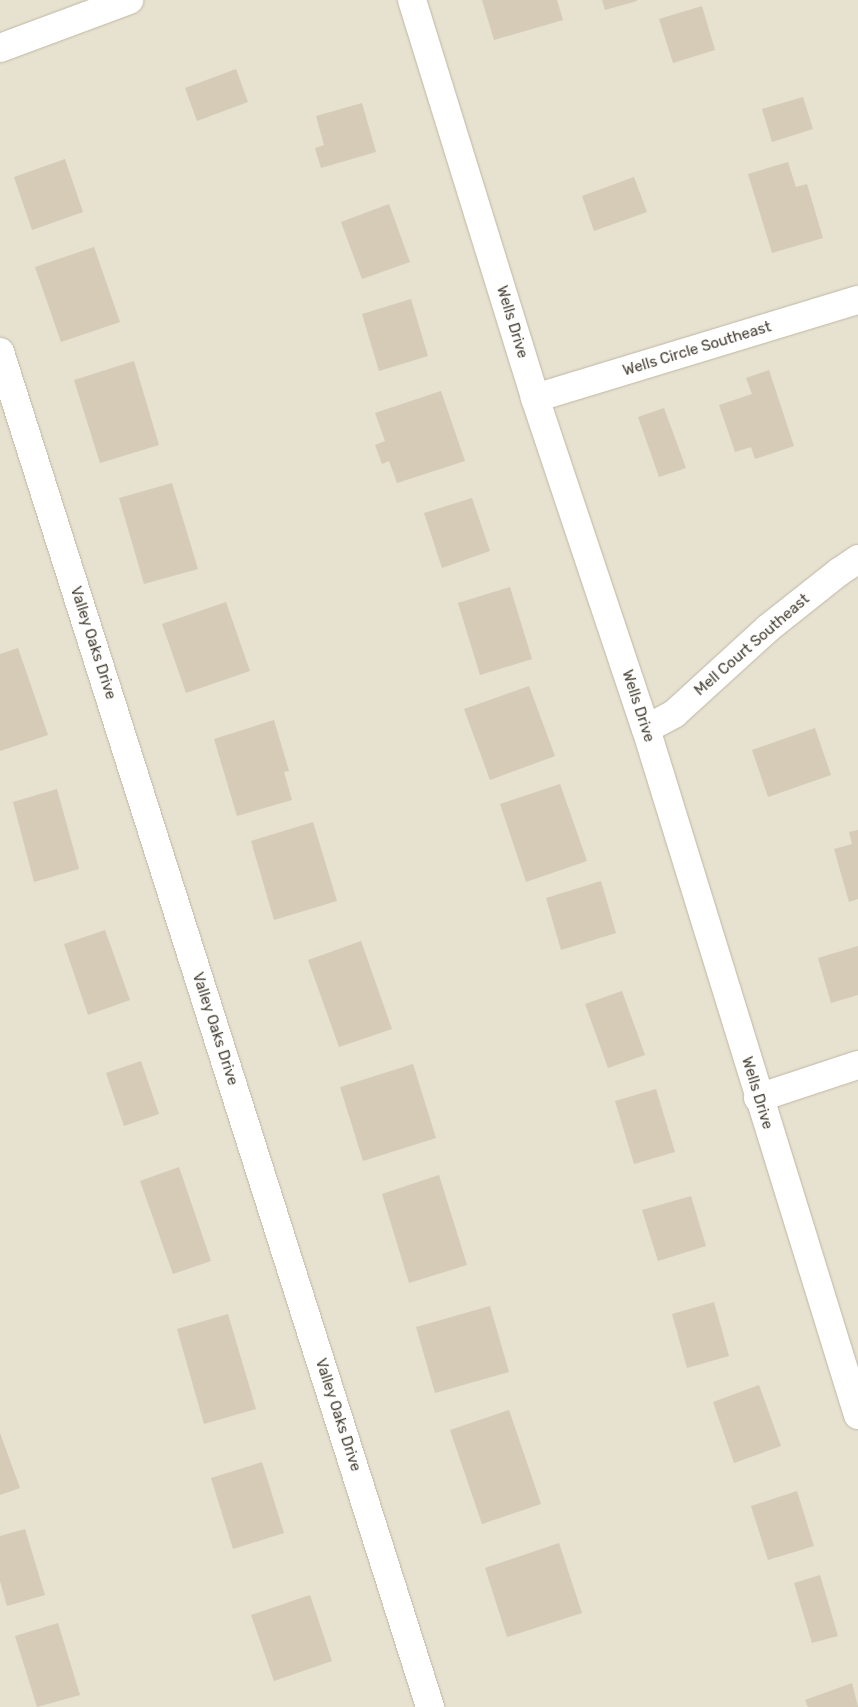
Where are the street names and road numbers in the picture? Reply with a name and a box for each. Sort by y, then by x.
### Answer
street label: Wells Drive [492,284,532,360]
street label: Wells Circle Southeast [621,318,773,380]
street label: Valley Oaks Drive [66,584,120,702]
street label: Mell Court Southeast [691,590,813,700]
street label: Wells Drive [618,668,658,744]
street label: Valley Oaks Drive [188,970,242,1088]
street label: Wells Drive [737,1055,777,1131]
street label: Valley Oaks Drive [311,1356,365,1474]

